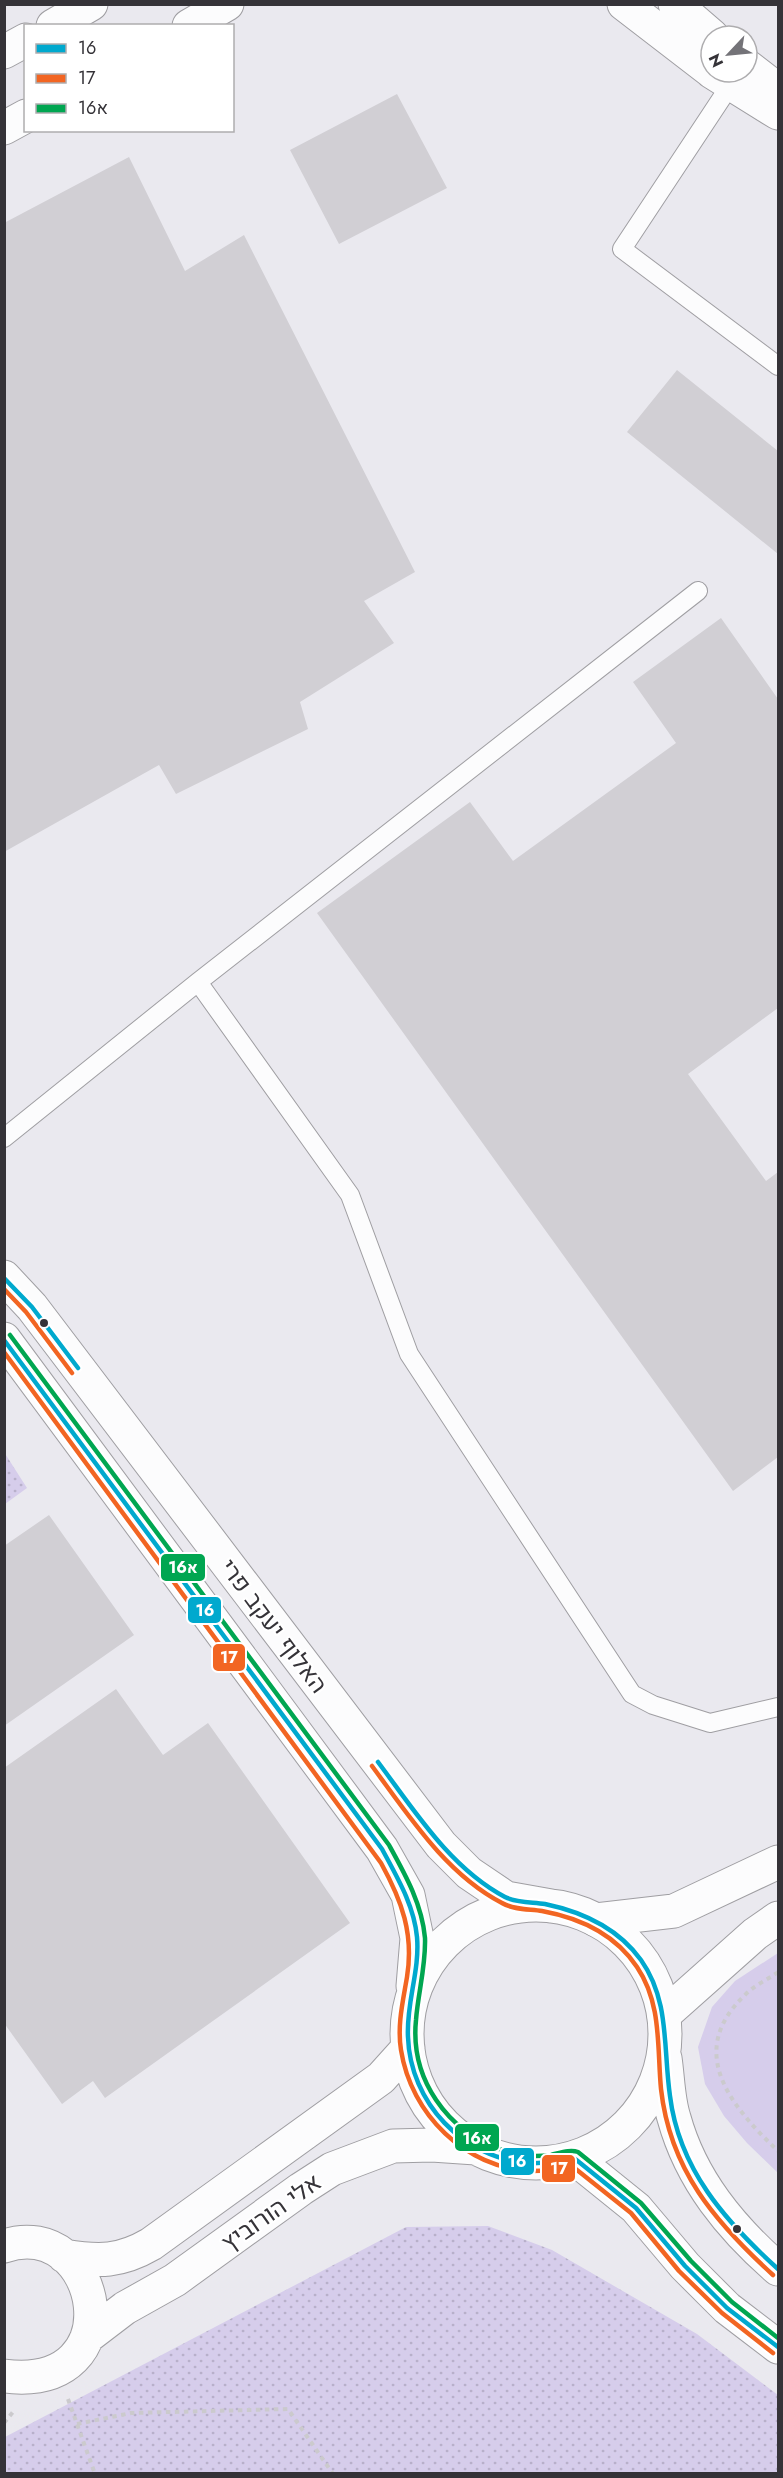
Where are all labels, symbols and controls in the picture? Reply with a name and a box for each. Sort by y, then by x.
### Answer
legend [24,24,234,132]
north arrow [699,24,759,84]
text: 16 [78,35,96,61]
text: N [703,50,729,71]
text: 17 [78,65,96,91]
text: 16א [78,95,108,121]
unlabelled marker [38,1317,50,1329]
street label: האלוף יעקב פרי [212,1551,336,1701]
line badge: 16א [160,1553,206,1582]
text: 16א [168,1556,198,1579]
line badge: 16 [187,1596,222,1624]
text: 16 [196,1599,214,1622]
line badge: 17 [212,1643,246,1672]
text: 17 [220,1646,238,1669]
line badge: 16א [454,2123,500,2152]
text: 16א [462,2127,492,2150]
line badge: 16 [500,2147,535,2176]
text: 16 [508,2150,526,2173]
line badge: 17 [541,2154,576,2183]
text: 17 [550,2157,568,2180]
street label: אלי הורוביץ [214,2165,328,2259]
unlabelled marker [731,2223,743,2235]

